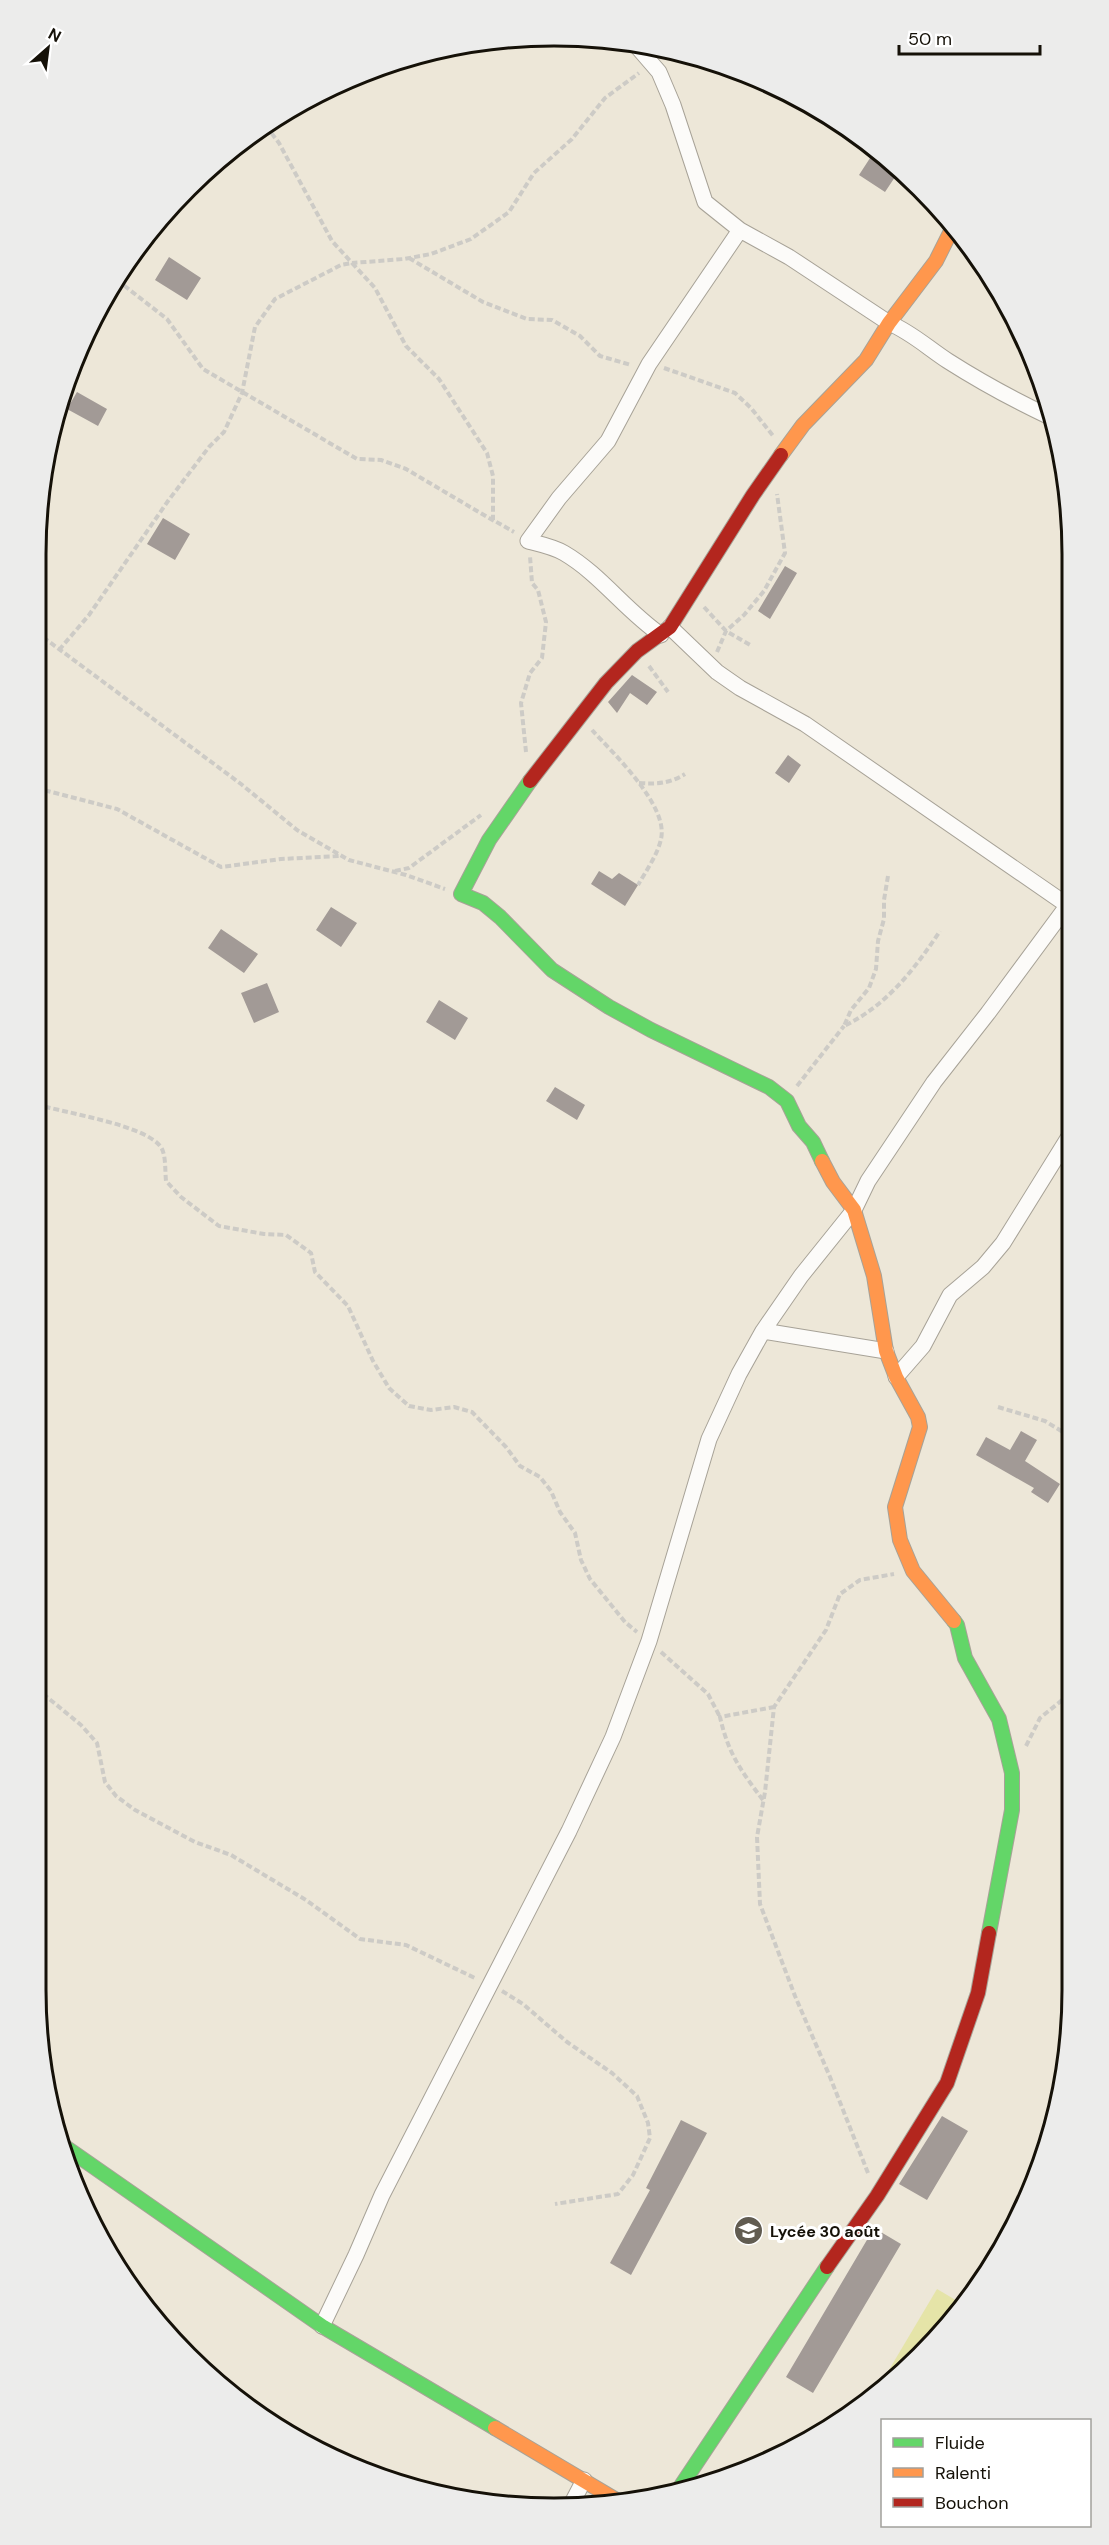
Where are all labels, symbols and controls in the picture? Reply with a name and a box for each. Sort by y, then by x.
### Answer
north arrow [18,18,78,78]
scale bar [899,18,1040,56]
text: N [45,23,65,47]
text: 50 m [908,27,952,51]
school or university icon: Lycée 30 août [733,2215,765,2247]
place label: Lycée 30 août [770,2221,880,2242]
legend [881,2419,1091,2527]
text: Fluide [935,2431,985,2455]
text: Ralenti [935,2461,991,2485]
text: Bouchon [935,2491,1009,2515]

